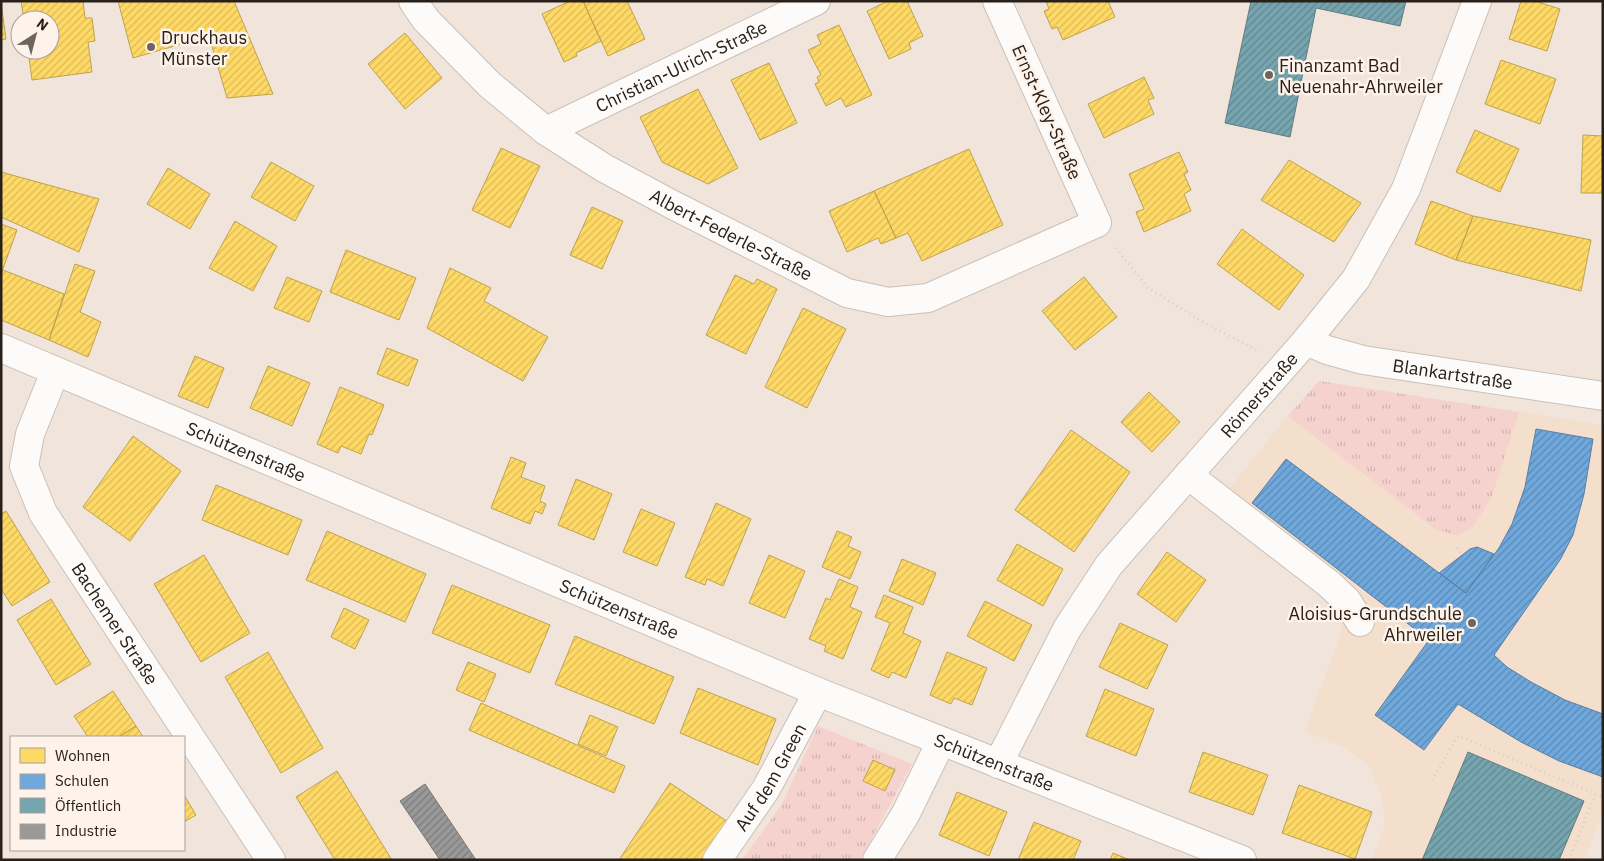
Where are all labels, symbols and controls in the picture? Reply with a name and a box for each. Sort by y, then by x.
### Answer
north arrow [10,10,60,60]
text: N [33,14,52,35]
street label: Christian-Ulrich-Straße [592,15,771,117]
place label: Druckhaus Münster [161,26,247,70]
marker: Druckhaus Münster [145,41,157,53]
street label: Ernst-Kley-Straße [1007,41,1087,183]
place label: Finanzamt Bad Neuenahr-Ahrweiler [1279,54,1443,98]
marker: Finanzamt Bad Neuenahr-Ahrweiler [1263,69,1275,81]
street label: Albert-Federle-Straße [646,183,816,285]
street label: Römerstraße [1215,347,1303,442]
street label: Blankartstraße [1391,353,1514,394]
street label: Schützenstraße [183,416,309,487]
street label: Bachemer Straße [67,558,164,689]
street label: Schützenstraße [556,573,683,644]
place label: Aloisius-Grundschule Ahrweiler [1288,602,1462,646]
marker: Aloisius-Grundschule Ahrweiler [1466,617,1478,629]
street label: Auf dem Green [729,719,811,835]
street label: Schützenstraße [931,728,1058,796]
legend [10,736,185,851]
text: Wohnen [55,746,110,765]
text: Schulen [55,771,109,790]
text: Öffentlich [55,796,121,815]
text: Industrie [55,821,117,840]

